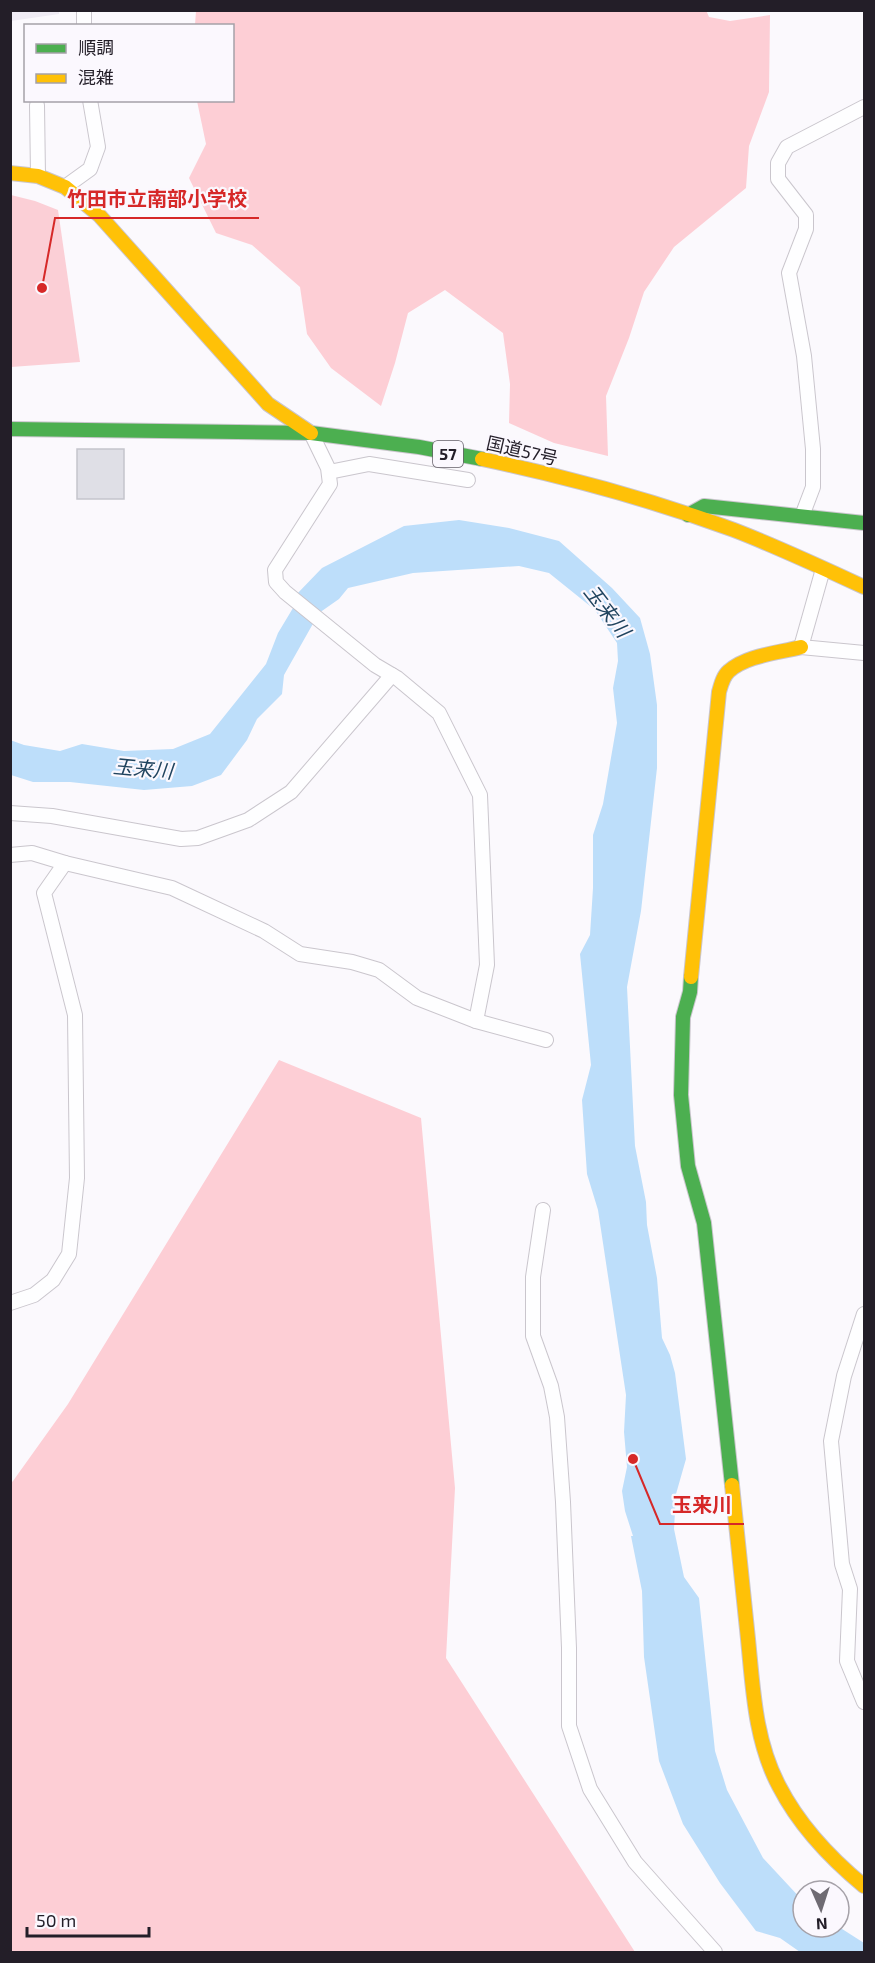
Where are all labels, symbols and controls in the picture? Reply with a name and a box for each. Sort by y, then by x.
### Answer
legend [24,24,234,102]
text: 順調 [78,36,114,58]
text: 混雑 [78,66,114,88]
callout: 竹田市立南部小学校 [55,180,259,218]
text: 竹田市立南部小学校 [67,186,247,210]
street label: 国道57号 [484,431,560,469]
road number: 57 [433,441,463,467]
water label: 玉来川 [580,579,637,643]
water label: 玉来川 [112,753,176,783]
callout: 玉来川 [660,1486,744,1524]
text: 玉来川 [672,1492,732,1516]
north arrow [791,1879,851,1939]
scale bar [27,1900,148,1938]
text: 50 m [36,1909,76,1931]
text: N [816,1915,828,1934]

